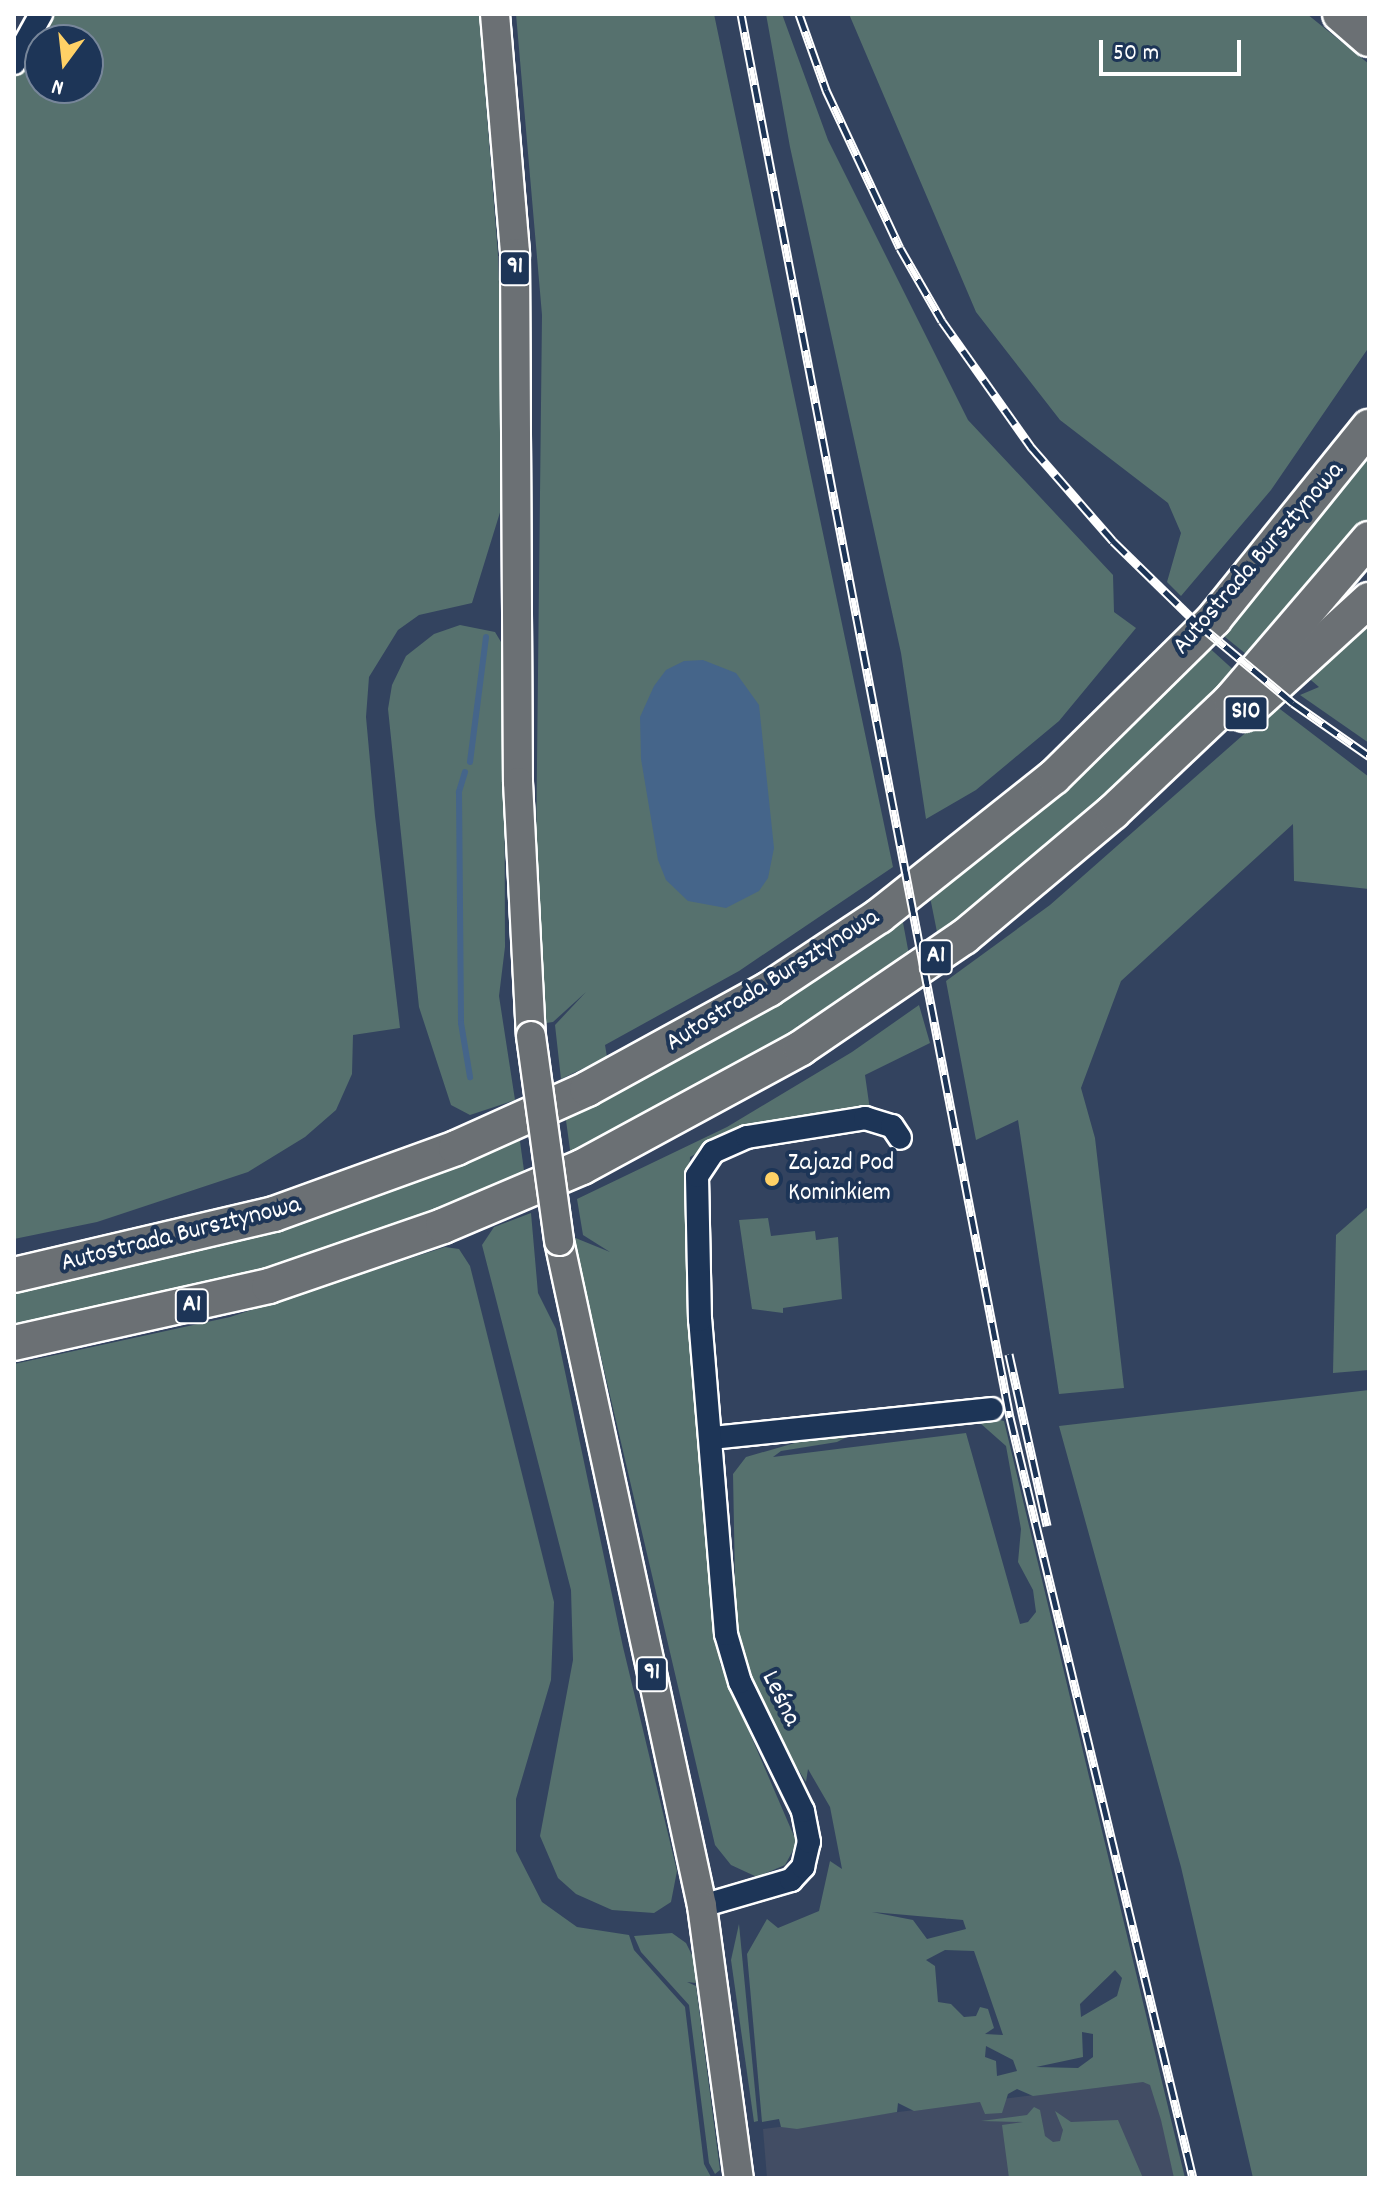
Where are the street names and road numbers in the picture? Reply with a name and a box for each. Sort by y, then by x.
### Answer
road number: 91 [497,248,533,288]
street label: Autostrada Bursztynowa [1167,456,1351,662]
road number: S10 [1222,693,1270,733]
street label: Autostrada Bursztynowa [660,903,886,1059]
road number: A1 [918,937,954,977]
street label: Autostrada Bursztynowa [58,1190,304,1280]
road number: A1 [174,1286,210,1326]
road number: 91 [634,1654,670,1694]
street label: Leśna [753,1666,807,1732]

